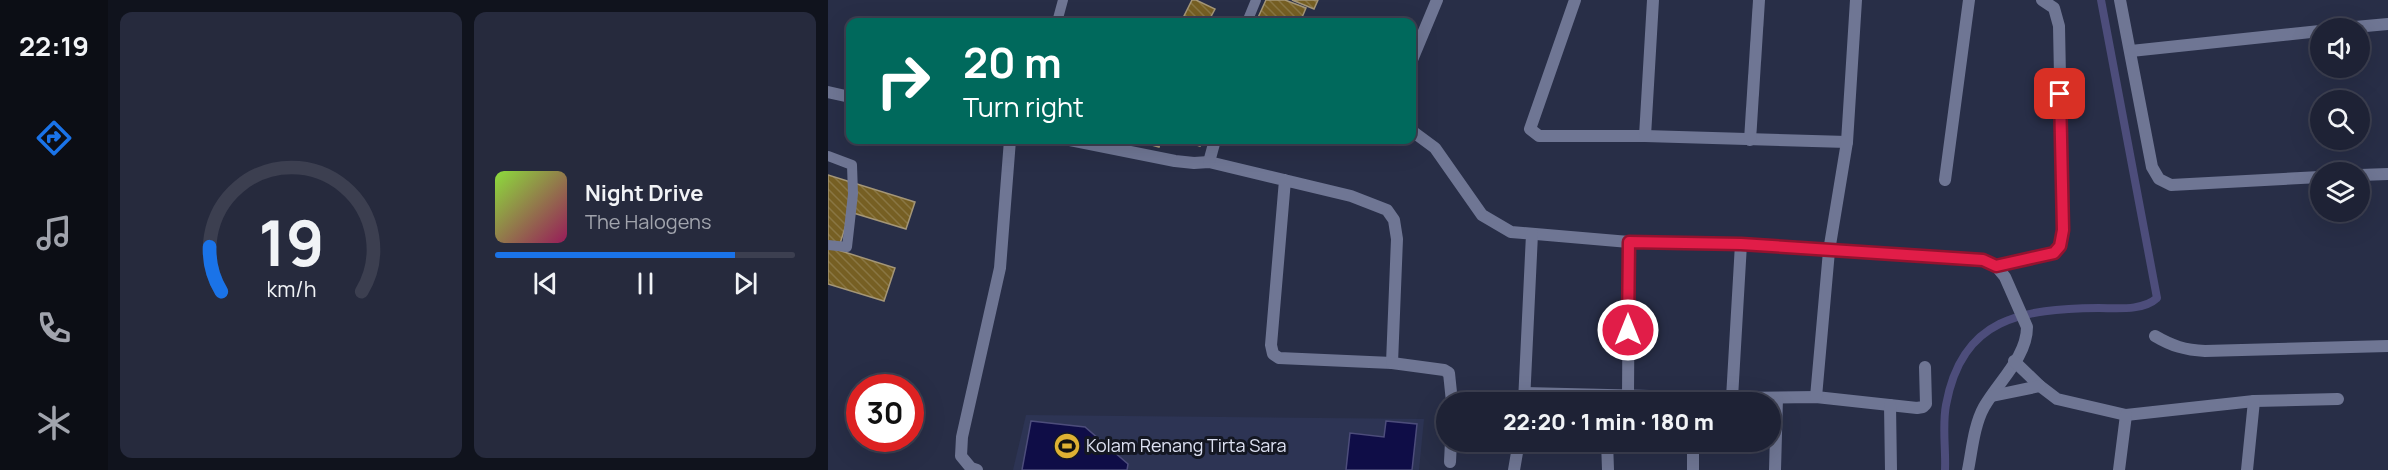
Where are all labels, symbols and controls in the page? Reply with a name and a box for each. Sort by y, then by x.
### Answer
map controls [2310,18,2370,222]
button: sound [2310,18,2370,78]
text: 22:19 [19,27,89,64]
text: 20 m [963,33,1062,91]
icon: right [864,42,942,120]
pin [2034,68,2085,119]
icon: arrive [2043,77,2076,110]
text: Turn right [963,88,1084,125]
button: search [2310,90,2370,150]
icon: directions [33,117,75,159]
button: layers [2310,162,2370,222]
text: Night Drive [585,178,704,208]
text: 19 [258,199,324,285]
text: The Halogens [585,208,711,235]
icon: music [33,212,75,254]
icon: previous [529,267,562,300]
icon: pause [629,267,662,300]
icon: next [729,267,762,300]
text: km/h [266,274,316,303]
position arrow [1596,298,1660,362]
icon: phone [33,307,75,349]
speed limit sign: 30 [846,374,924,452]
icon: climate [33,402,75,444]
text: 22:20 · 1 min · 180 m [1503,407,1714,437]
sports icon: Kolam Renang Tirta Sara [1052,431,1082,461]
place label: Kolam Renang Tirta Sara [1086,433,1286,457]

